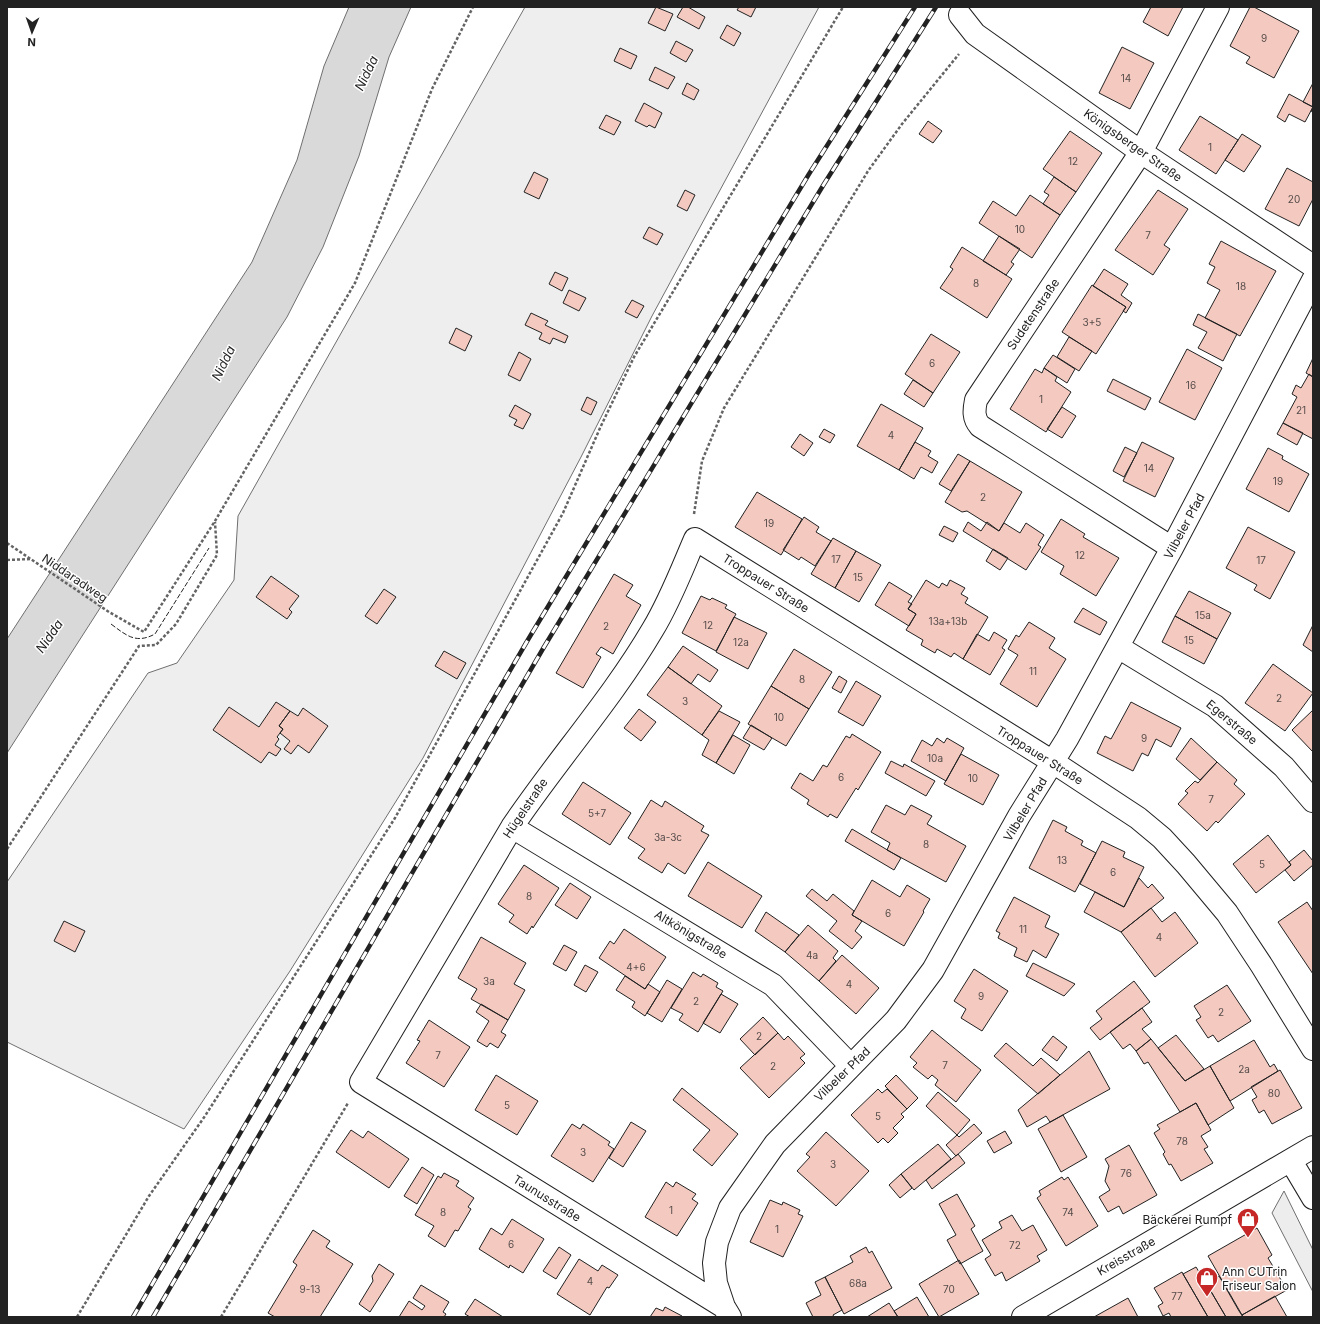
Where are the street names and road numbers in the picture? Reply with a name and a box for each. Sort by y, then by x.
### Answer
street label: Königsberger Straße [1081,105,1185,185]
street label: Sudetenstraße [1004,275,1062,353]
street label: Vilbeler Pfad [1160,491,1208,561]
street label: Troppauer Straße [720,550,812,616]
street label: Niddaradweg [39,551,111,605]
street label: Egerstraße [1203,696,1261,748]
street label: Troppauer Straße [994,722,1086,788]
street label: Vilbeler Pfad [1000,774,1050,844]
street label: Hügelstraße [499,775,551,841]
street label: Altkönigstraße [652,906,730,962]
street label: Vilbeler Pfad [811,1044,873,1104]
street label: Taunusstraße [510,1171,584,1225]
street label: Kreisstraße [1094,1233,1158,1279]

